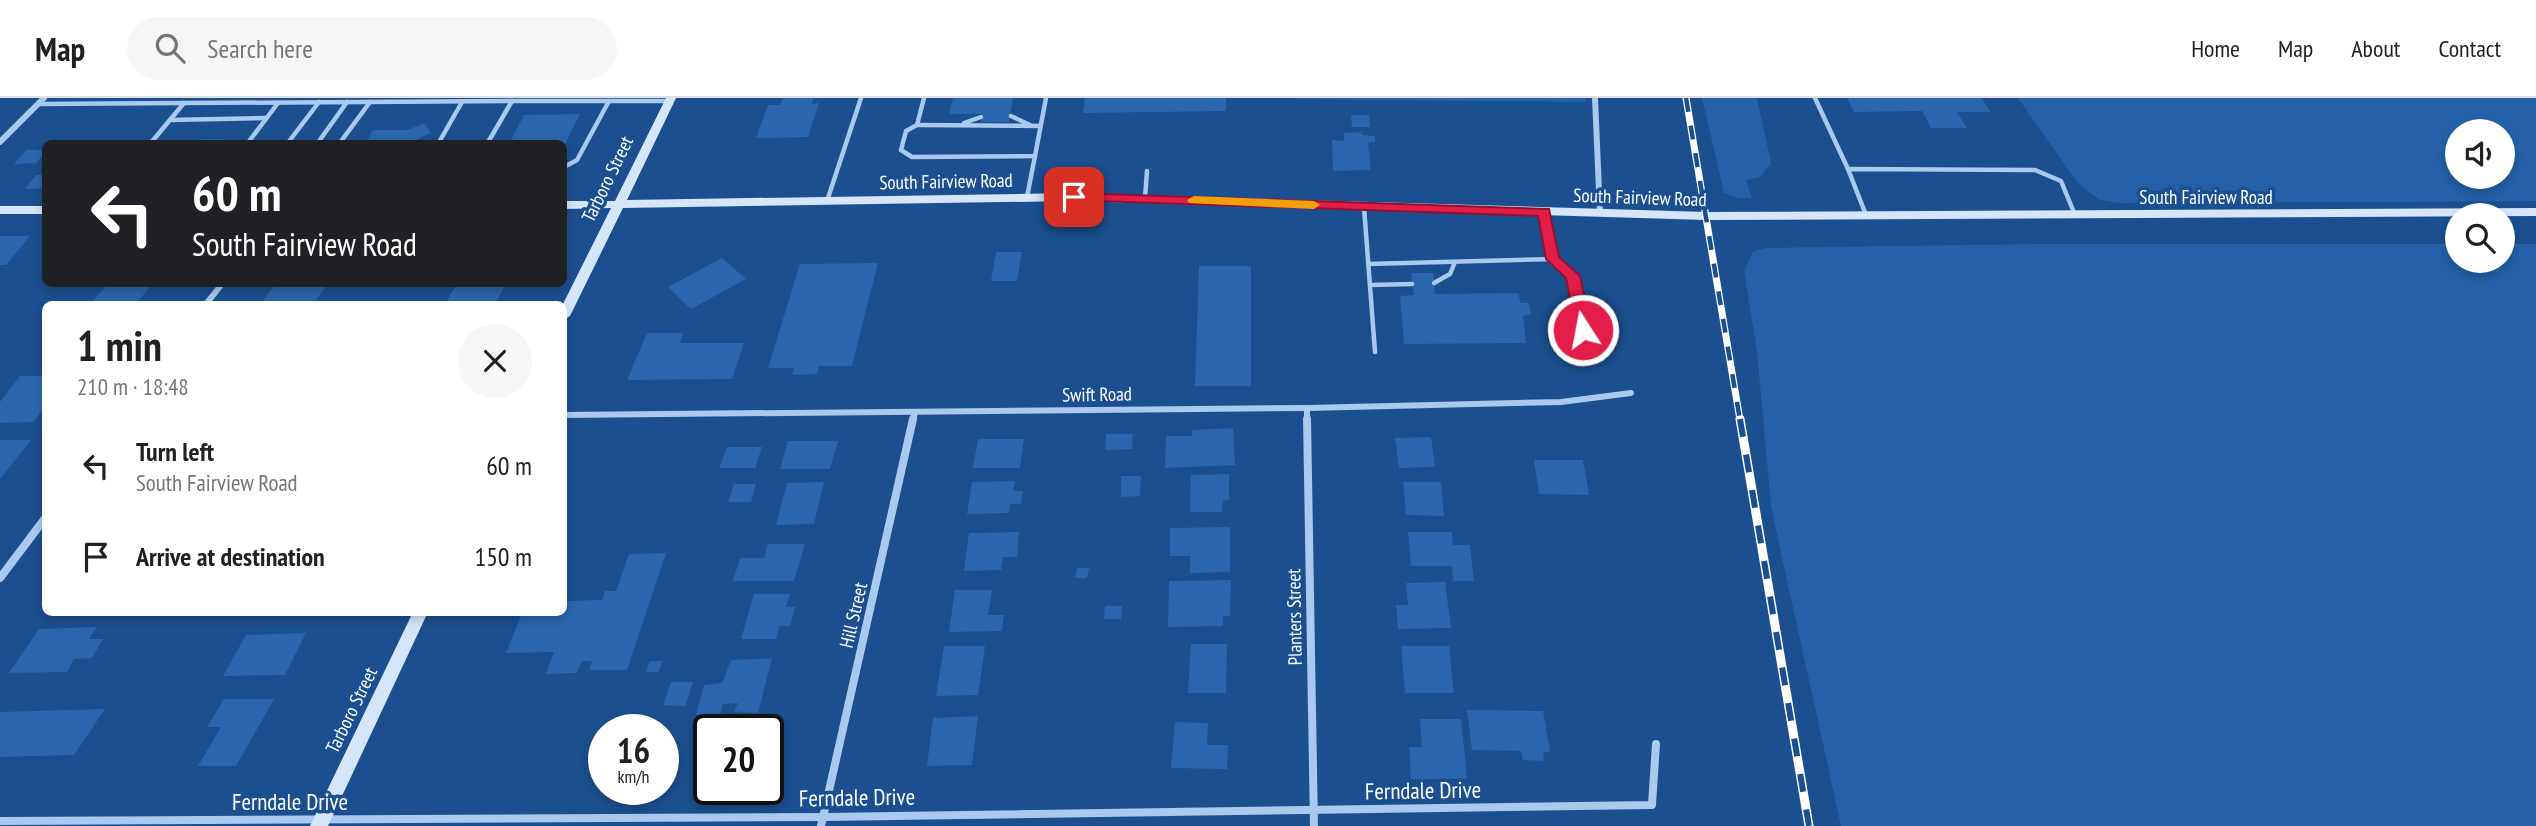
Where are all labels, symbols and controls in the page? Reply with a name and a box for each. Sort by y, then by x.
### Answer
search box [127,17,617,80]
text: Map [35,27,85,70]
icon: search [151,29,189,67]
text: Search here [207,32,313,65]
text: Home [2191,33,2240,64]
text: Map [2278,33,2313,64]
text: About [2351,33,2400,64]
text: Contact [2438,33,2501,64]
map controls [2445,119,2515,273]
button: sound [2445,119,2515,189]
street label: Tarboro Street [576,131,638,226]
text: 60 m [192,161,281,225]
pin [1044,167,1104,227]
icon: left [77,168,168,259]
street label: South Fairview Road [879,168,1013,194]
icon: arrive [1055,178,1093,216]
street label: South Fairview Road [1573,183,1707,211]
street label: South Fairview Road [2139,185,2273,209]
button: search [2445,203,2515,273]
text: South Fairview Road [192,223,417,265]
position arrow [1546,293,1620,367]
text: 1 min [77,318,162,373]
button: close [458,324,532,398]
text: 210 m · 18:48 [77,372,189,401]
street label: Swift Road [1062,381,1132,407]
text: Turn left [136,435,214,468]
icon: left [77,447,115,485]
text: 60 m [486,449,532,482]
text: South Fairview Road [136,468,298,497]
icon: arrive [77,538,115,576]
text: Arrive at destination [136,540,325,573]
text: 150 m [474,540,532,573]
street label: Planters Street [1281,568,1307,666]
street label: Hill Street [834,579,872,650]
street label: Tarboro Street [320,662,382,757]
speed limit sign: 20 [693,714,784,805]
text: 16 [617,727,650,773]
text: km/h [618,765,649,788]
street label: Ferndale Drive [1365,774,1481,806]
street label: Ferndale Drive [799,781,915,813]
street label: Ferndale Drive [232,787,348,816]

